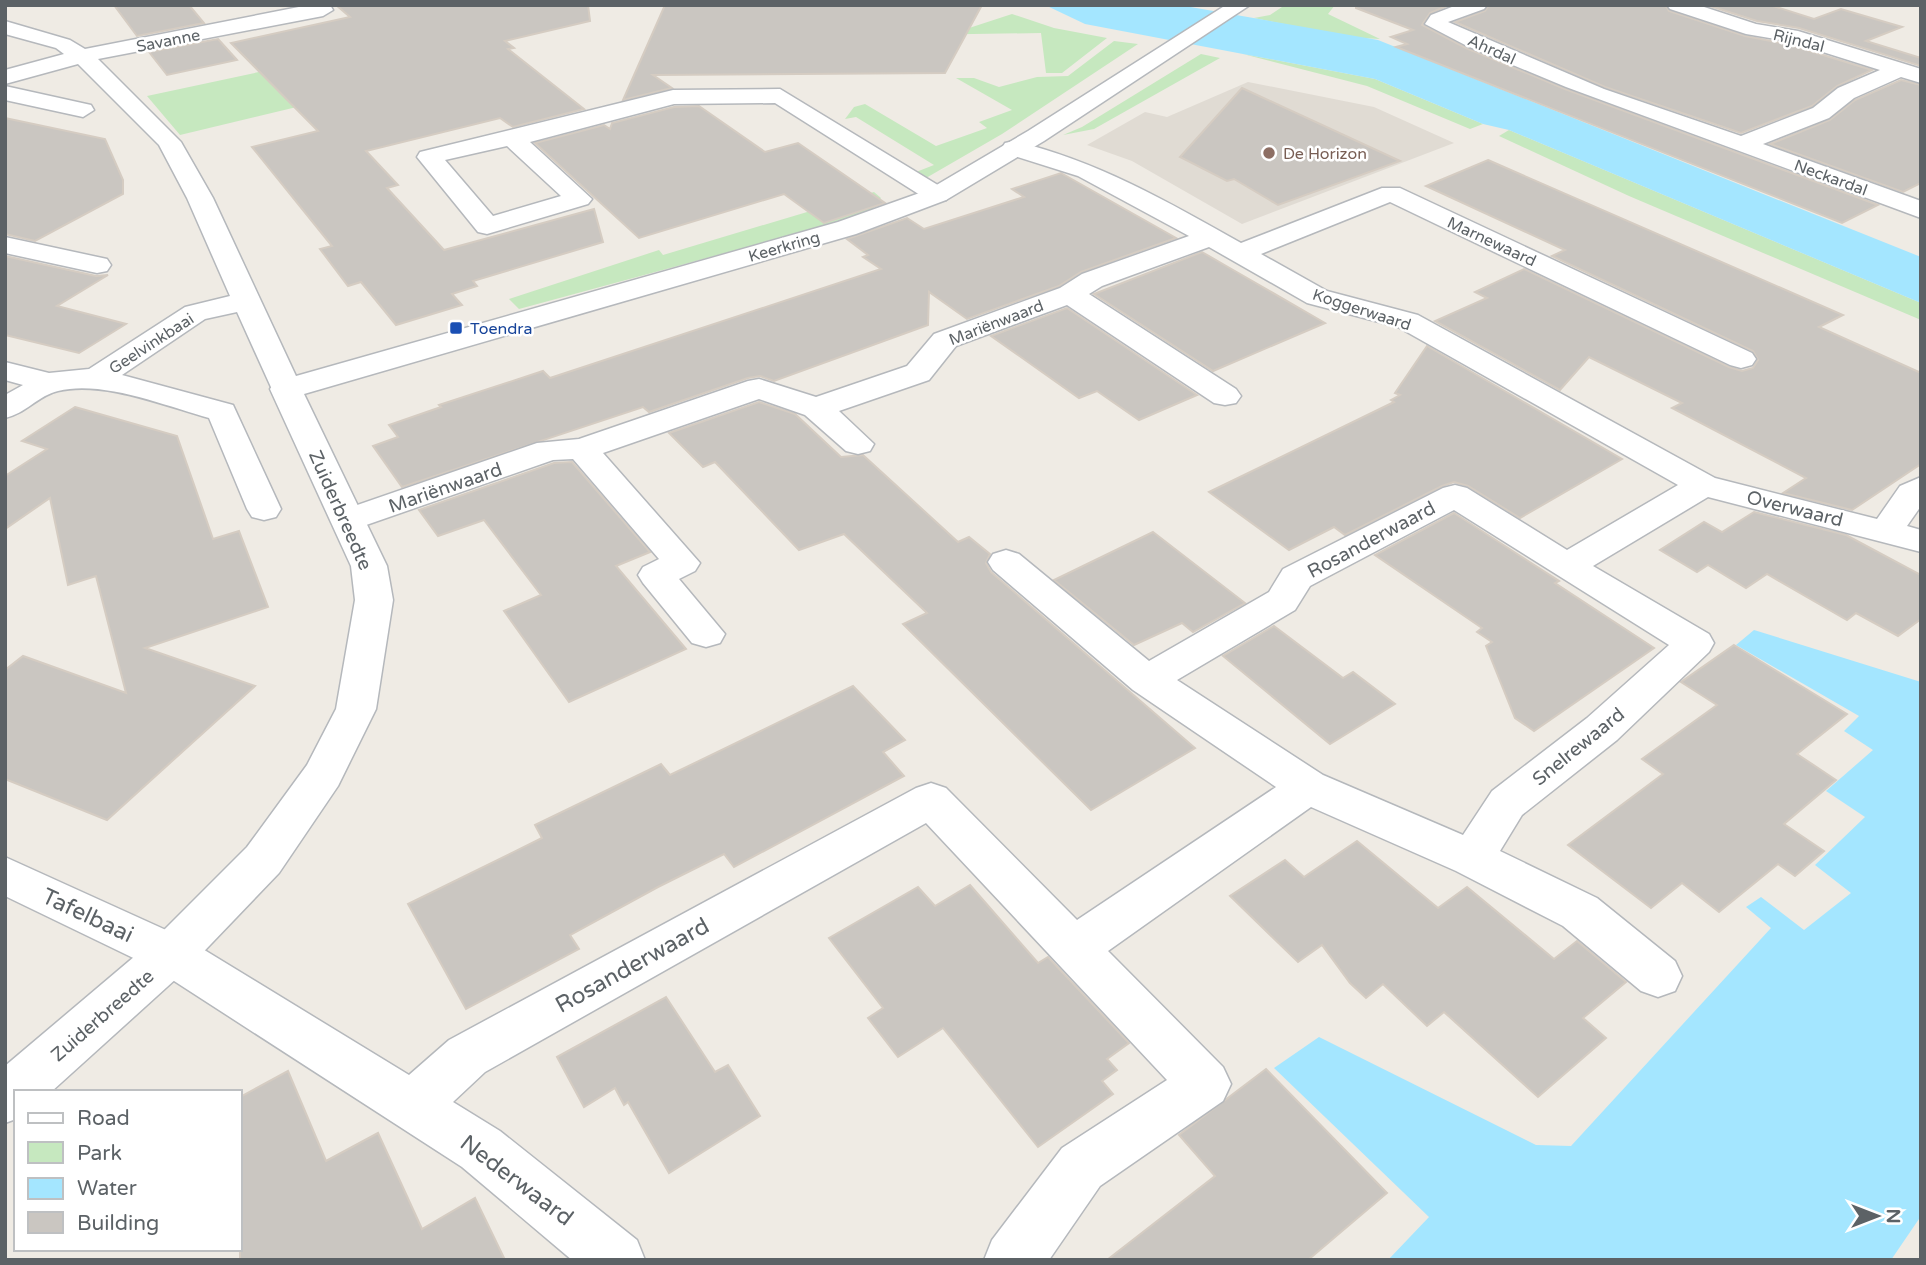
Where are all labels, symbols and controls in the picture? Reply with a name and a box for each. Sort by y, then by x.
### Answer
street label: Savanne [135,25,202,57]
street label: Rijndal [1771,25,1827,57]
street label: Ahrdal [1464,30,1519,69]
place label: De Horizon [1283,144,1367,164]
marker: De Horizon [1261,145,1277,161]
street label: Neckardal [1791,155,1870,200]
street label: Marnewaard [1444,213,1539,271]
street label: Keerkring [746,227,822,267]
street label: Koggerwaard [1310,285,1413,335]
street label: Mariënwaard [946,296,1047,350]
street label: Geelvinkbaai [105,309,198,379]
place label: Toendra [470,319,532,339]
marker: Toendra [448,320,464,336]
street label: Zuiderbreedte [304,447,376,574]
street label: Mariënwaard [386,458,505,518]
street label: Overwaard [1744,486,1845,532]
street label: Rosanderwaard [1304,497,1439,583]
street label: Snelrewaard [1528,703,1629,790]
street label: Tafelbaai [37,883,138,949]
street label: Rosanderwaard [551,912,714,1020]
street label: Zuiderbreedte [47,965,158,1066]
legend [14,1090,242,1251]
text: Road [77,1106,130,1131]
street label: Nederwaard [454,1129,579,1232]
text: Park [77,1141,122,1166]
text: Water [77,1176,137,1201]
north arrow [1842,1181,1912,1251]
text: N [1882,1208,1904,1224]
text: Building [77,1211,159,1236]

